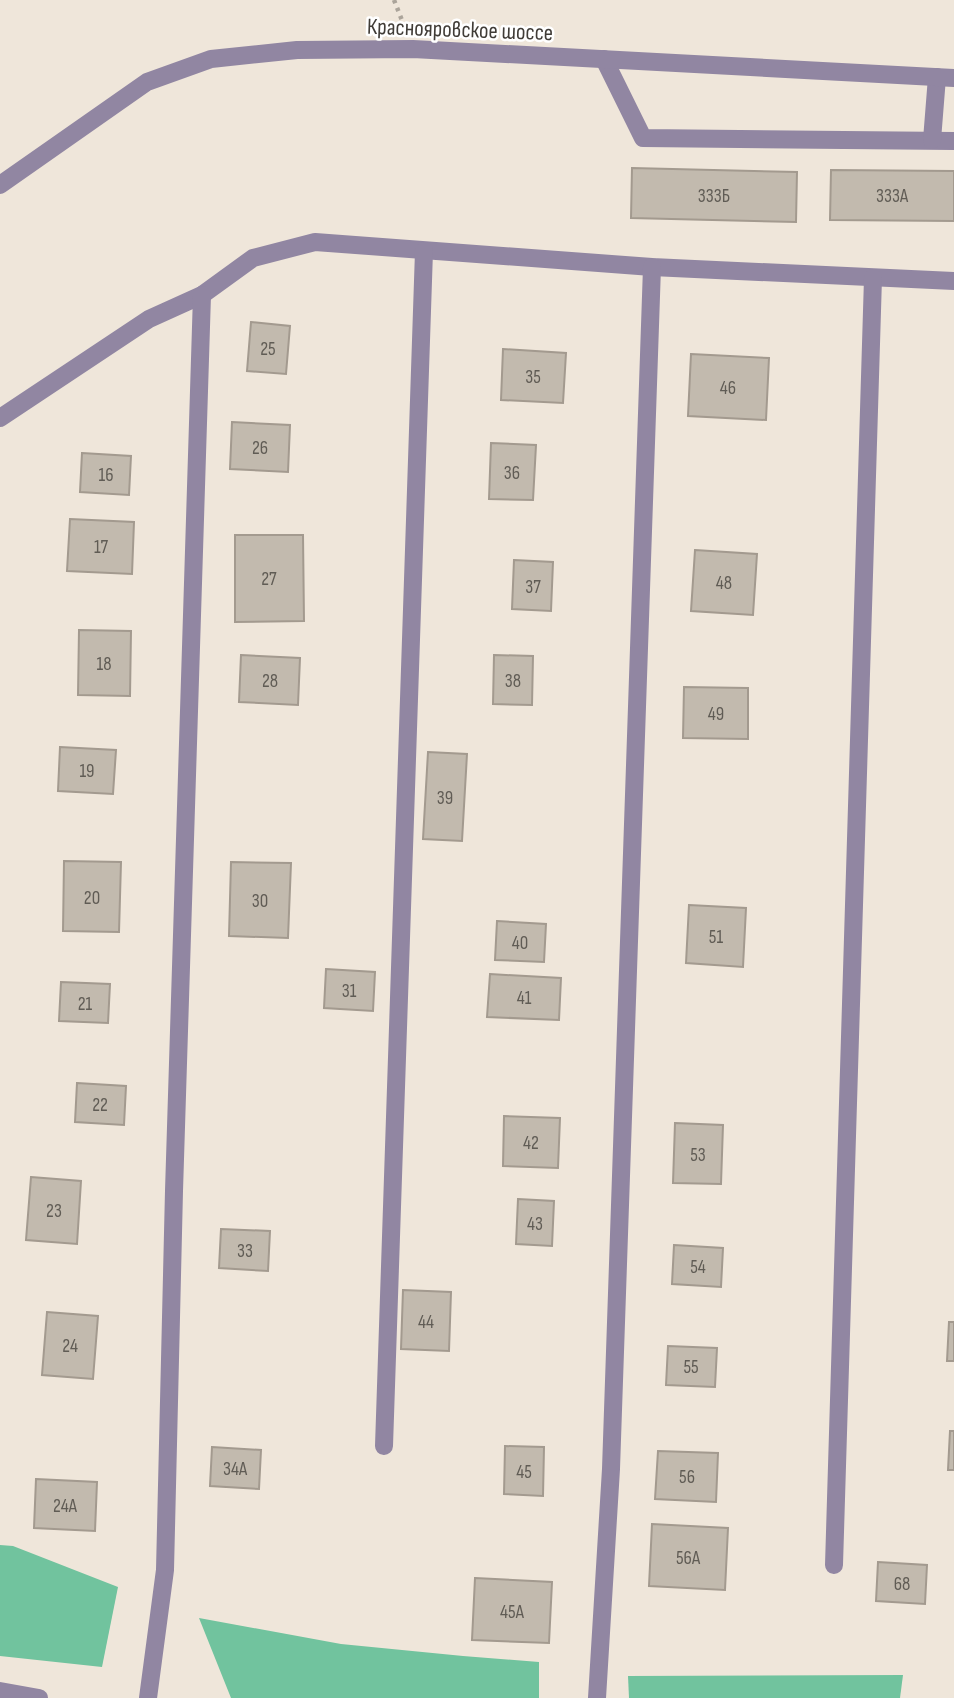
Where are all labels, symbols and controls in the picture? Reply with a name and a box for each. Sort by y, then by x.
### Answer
street label: Краснояровское шоссе [366,13,553,47]
house number: 333Б [698,185,730,208]
house number: 333А [876,185,909,208]
house number: 25 [260,338,276,361]
house number: 35 [525,366,541,389]
house number: 46 [720,377,736,400]
house number: 26 [252,437,268,460]
house number: 36 [504,462,520,485]
house number: 16 [99,464,113,487]
house number: 17 [94,536,109,559]
house number: 27 [261,568,277,591]
house number: 48 [716,572,732,595]
house number: 37 [525,576,541,599]
house number: 18 [97,653,111,676]
house number: 28 [262,670,278,693]
house number: 38 [505,670,521,693]
house number: 49 [708,703,724,726]
house number: 19 [79,760,95,783]
house number: 39 [437,787,453,810]
house number: 20 [84,887,100,910]
house number: 30 [252,890,268,913]
house number: 51 [709,926,723,949]
house number: 40 [512,932,528,955]
house number: 31 [342,980,357,1003]
house number: 41 [517,987,532,1010]
house number: 21 [78,993,93,1016]
house number: 22 [92,1094,108,1117]
house number: 42 [523,1132,539,1155]
house number: 53 [690,1144,706,1167]
house number: 23 [46,1200,62,1223]
house number: 43 [527,1213,543,1236]
house number: 33 [237,1240,253,1263]
house number: 54 [690,1256,706,1279]
house number: 44 [418,1311,434,1334]
house number: 24 [62,1335,78,1358]
house number: 55 [683,1356,699,1379]
house number: 34А [223,1458,248,1481]
house number: 45 [516,1461,532,1484]
house number: 56 [679,1466,695,1489]
house number: 24А [53,1495,78,1518]
house number: 56А [676,1547,701,1570]
house number: 68 [894,1573,910,1596]
house number: 45А [500,1601,525,1624]

